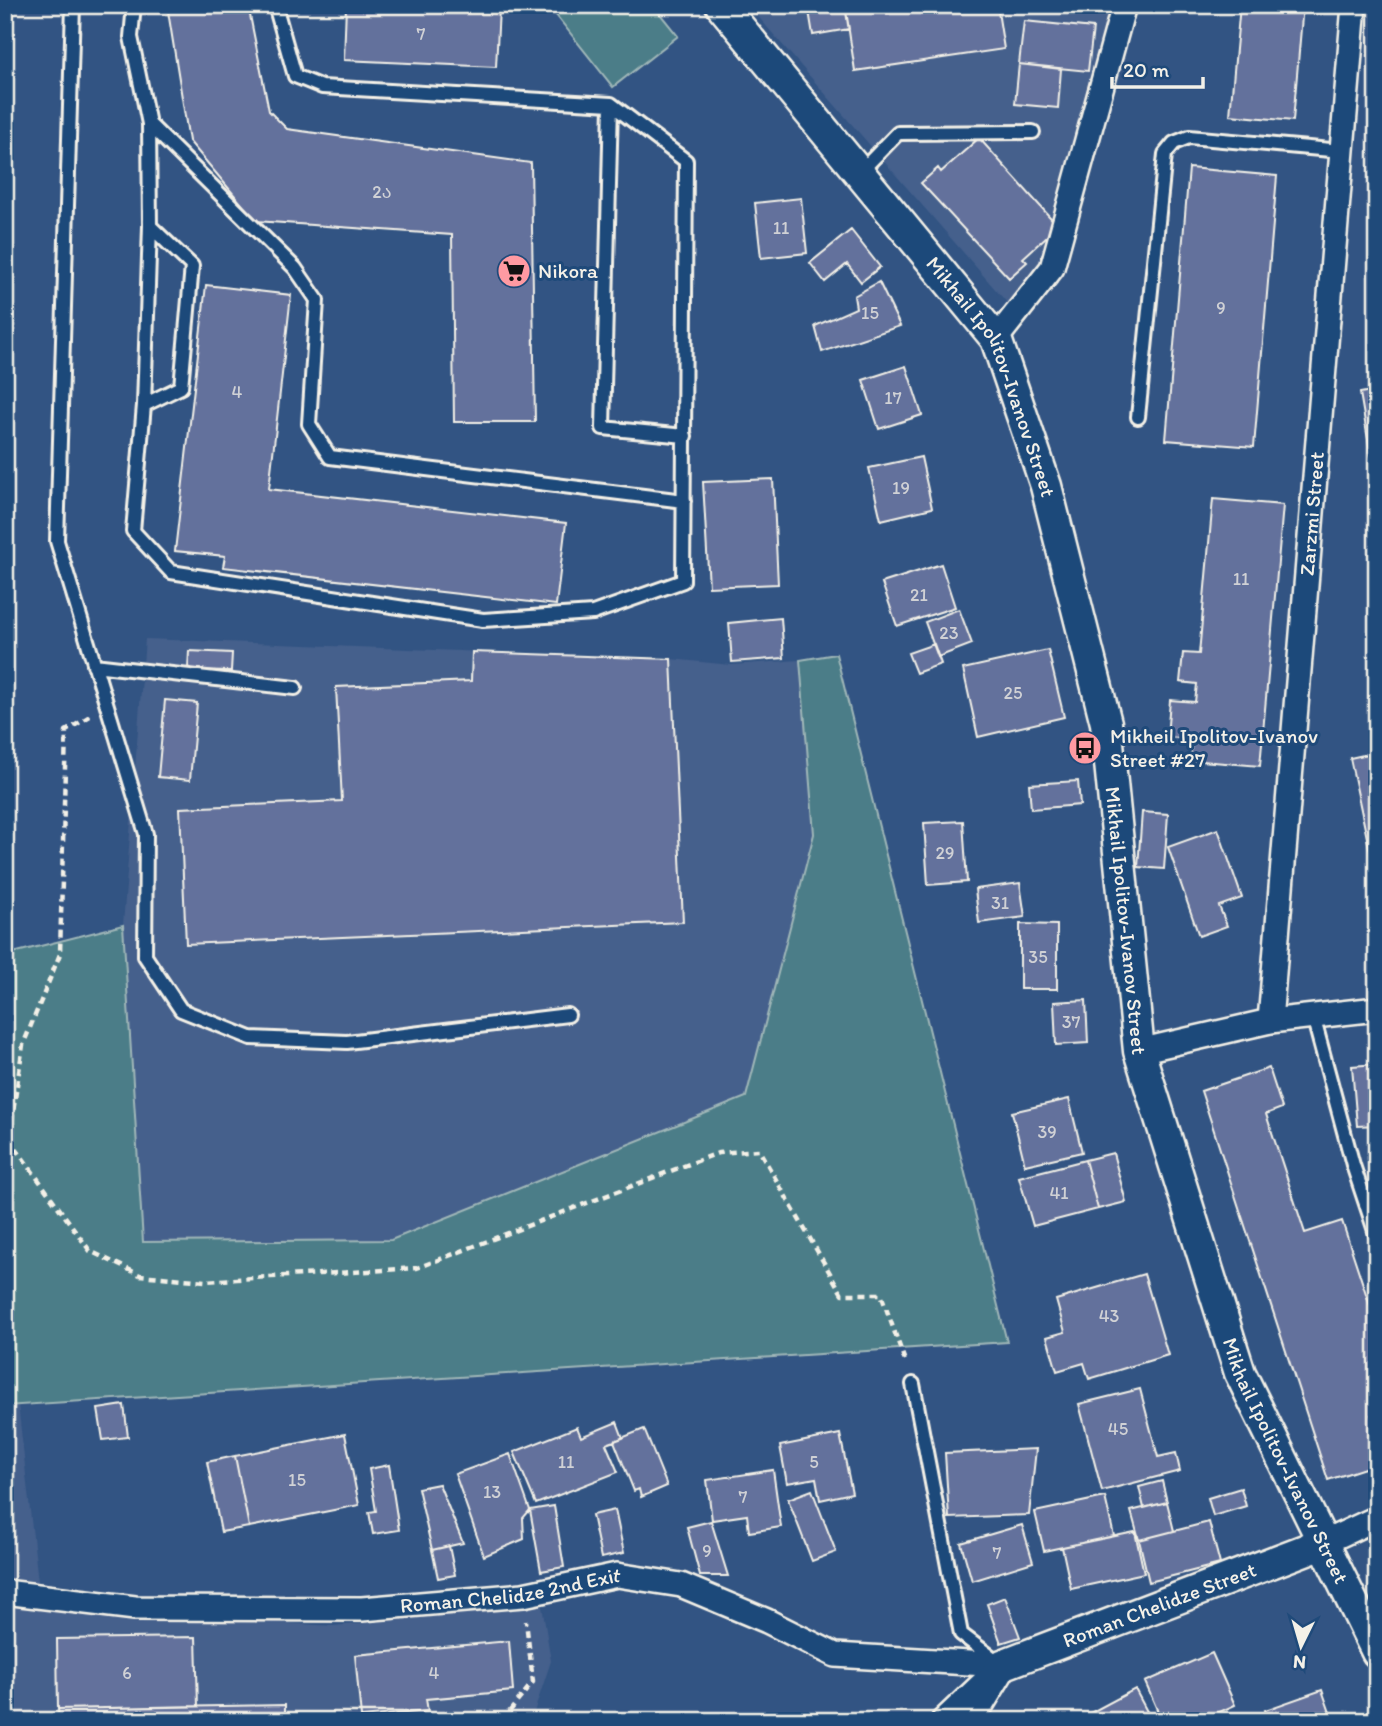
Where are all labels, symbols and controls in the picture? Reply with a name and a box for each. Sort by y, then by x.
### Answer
house number: 7 [417,23,426,45]
scale bar [1112,46,1204,90]
text: 20 m [1123,57,1170,82]
house number: 2ა [372,181,392,203]
house number: 11 [773,217,789,239]
street label: Mikhail Ipolitov-Ivanov Street [921,251,1061,499]
supermarket icon: Nikora [495,252,533,290]
place label: Nikora [538,258,598,283]
house number: 9 [1216,297,1226,319]
house number: 15 [861,302,879,324]
house number: 4 [232,381,243,403]
house number: 17 [884,387,902,409]
street label: Zarzmi Street [1294,451,1329,577]
house number: 19 [892,477,910,499]
house number: 11 [1233,568,1249,590]
house number: 21 [910,584,928,606]
house number: 23 [939,622,959,644]
house number: 25 [1004,682,1022,704]
place label: Mikheil Ipolitov-Ivanov Street #27 [1110,723,1318,772]
bus stop icon: Mikheil Ipolitov-Ivanov Street #27 [1066,729,1104,767]
street label: Mikhail Ipolitov-Ivanov Street [1100,785,1152,1056]
house number: 29 [936,842,954,864]
house number: 31 [991,892,1009,914]
house number: 35 [1028,946,1048,968]
house number: 37 [1062,1011,1080,1033]
house number: 39 [1037,1121,1057,1143]
house number: 41 [1049,1182,1069,1204]
house number: 43 [1099,1305,1119,1327]
street label: Mikhail Ipolitov-Ivanov Street [1218,1335,1354,1588]
house number: 45 [1108,1418,1128,1440]
house number: 11 [558,1451,574,1473]
house number: 5 [809,1451,819,1473]
house number: 15 [288,1469,306,1491]
house number: 13 [483,1481,501,1503]
house number: 7 [739,1486,748,1508]
house number: 9 [702,1540,712,1562]
house number: 7 [993,1542,1002,1564]
street label: Roman Chelidze Street [1059,1557,1260,1653]
street label: Roman Chelidze 2nd Exit [399,1562,623,1618]
north arrow [1266,1610,1336,1680]
text: N [1292,1650,1307,1674]
house number: 6 [122,1662,132,1684]
house number: 4 [429,1662,440,1684]

